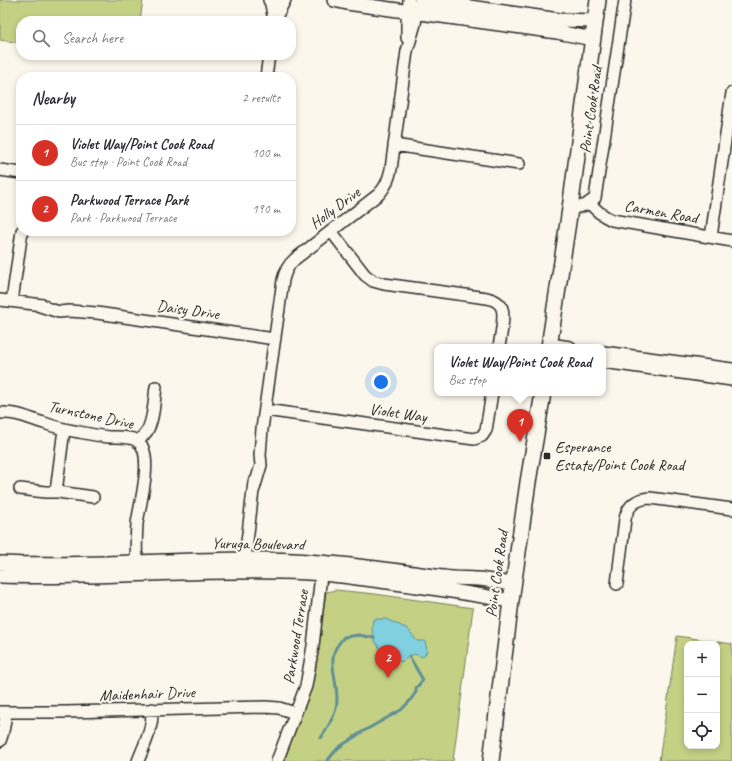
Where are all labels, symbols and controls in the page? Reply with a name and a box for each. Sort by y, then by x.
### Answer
search box [16,16,296,60]
icon: search [30,27,52,49]
text: Search here [62,29,123,48]
street label: Point Cook Road [575,63,607,154]
text: Nearby [32,88,75,109]
text: 2 results [242,90,280,106]
text: Violet Way/Point Cook Road [70,135,213,154]
text: 1 [42,145,48,161]
text: 100 m [252,145,280,161]
text: Bus stop · Point Cook Road [70,154,187,170]
street label: Holly Drive [306,181,366,233]
text: Parkwood Terrace Park [70,191,188,210]
street label: Carmen Road [623,196,702,229]
text: 2 [42,201,48,217]
text: 190 m [252,201,280,217]
text: Park · Parkwood Terrace [70,210,177,226]
street label: Daisy Drive [156,296,222,325]
popup [434,344,606,396]
text: Violet Way/Point Cook Road [449,353,591,372]
your location [371,372,391,392]
text: Bus stop [449,372,486,388]
street label: Turnstone Drive [47,396,137,434]
street label: Violet Way [368,399,429,427]
pin: 1 [507,409,533,442]
place label: Esperance Estate/Point Cook Road [555,437,687,475]
marker: Esperance Estate/Point Cook Road [542,451,552,461]
street label: Point Cook Road [481,527,513,618]
street label: Yuruga Boulevard [211,533,307,555]
street label: Parkwood Terrace [279,587,314,685]
map controls [684,641,720,749]
button: + [684,641,720,677]
pin: 2 [375,645,401,678]
button: − [684,677,720,713]
street label: Maidenhair Drive [99,682,197,706]
button: locate [684,713,720,749]

